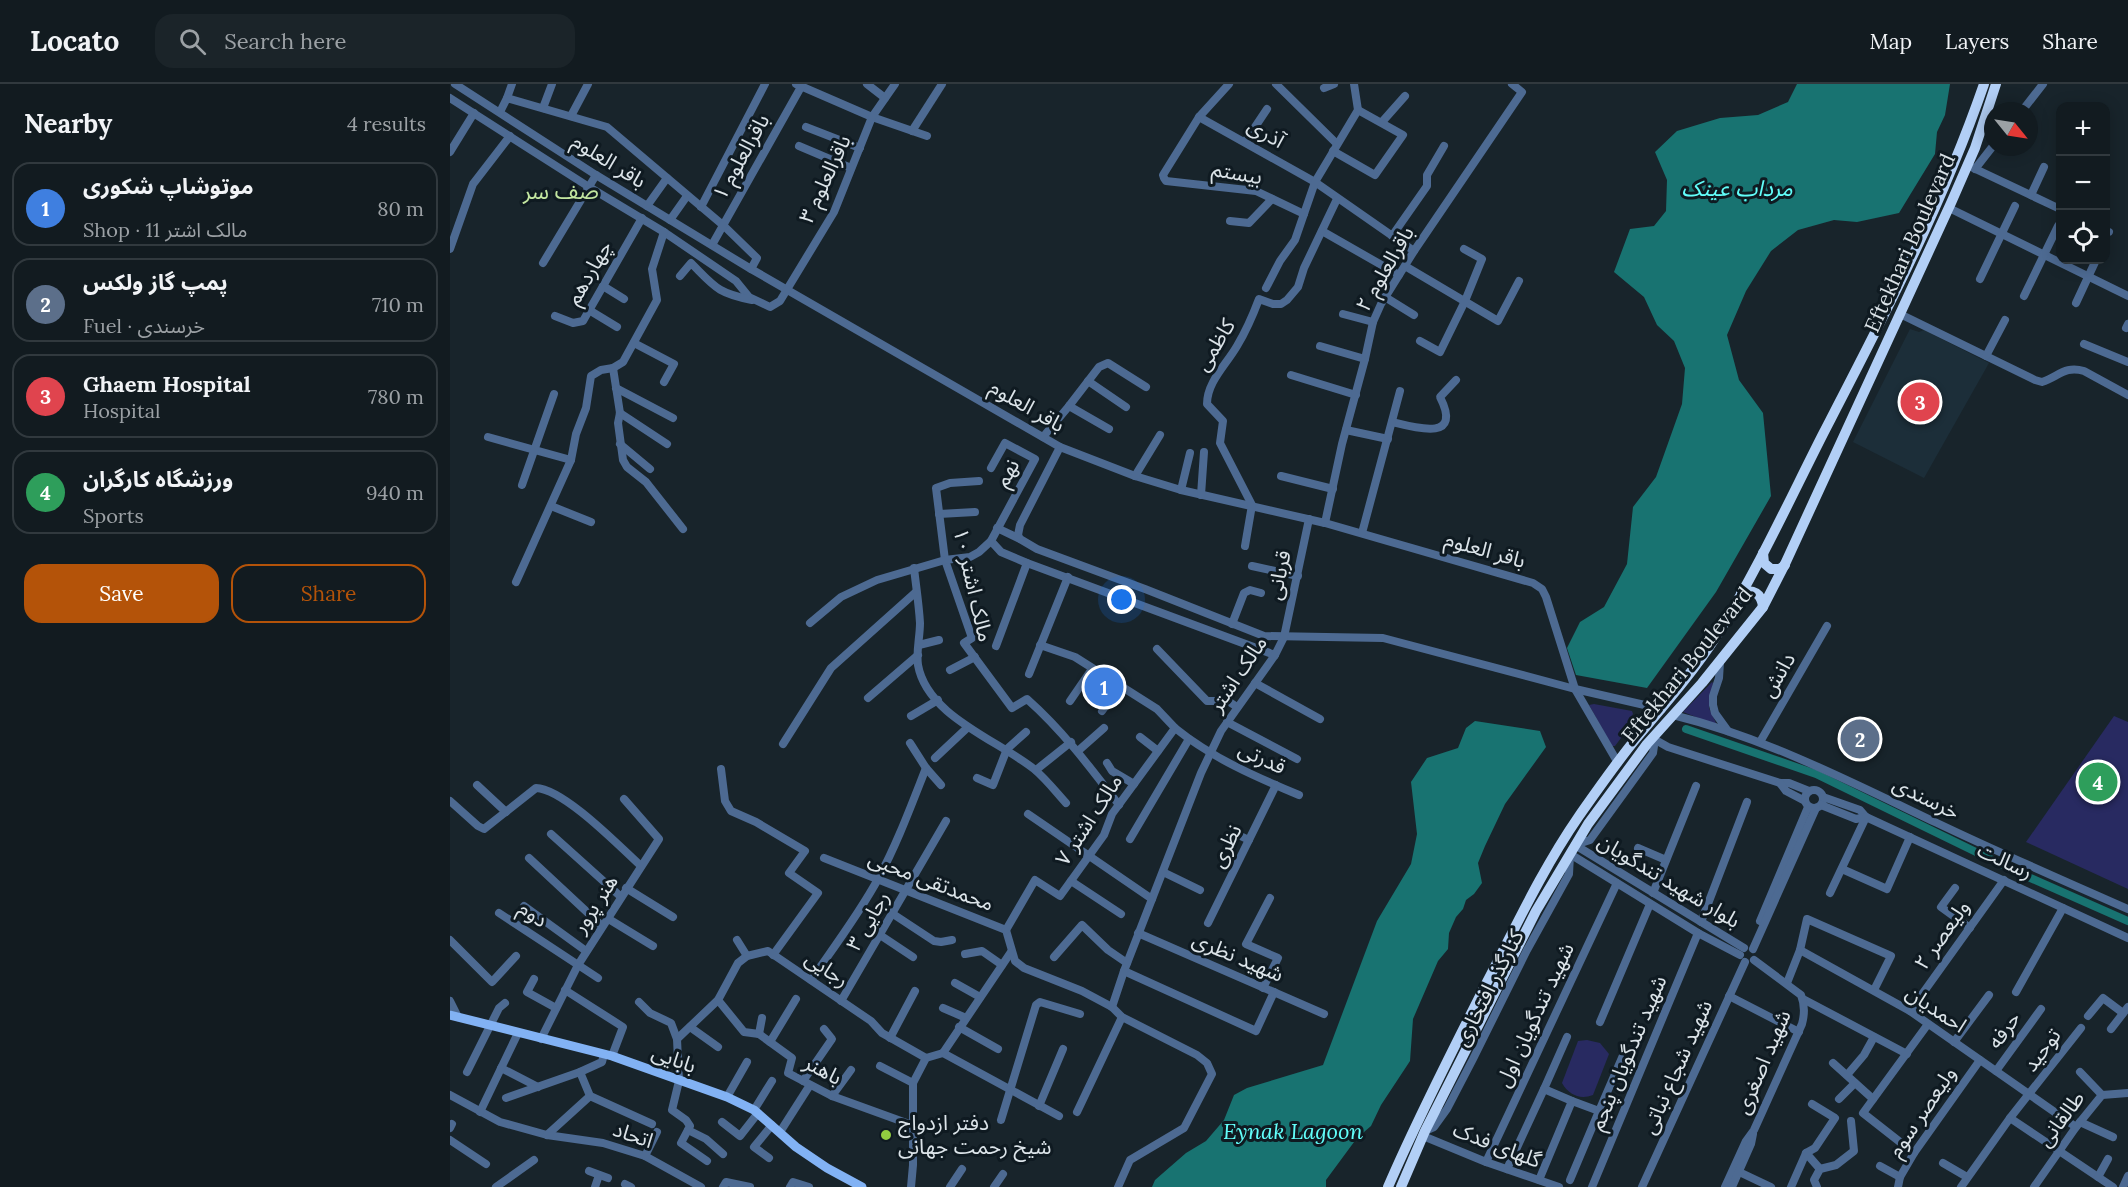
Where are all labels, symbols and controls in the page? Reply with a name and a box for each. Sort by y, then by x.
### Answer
search box [155,14,575,68]
text: Locato [30,23,119,59]
icon: search [176,25,209,58]
text: Search here [224,27,346,55]
text: Map [1869,28,1912,55]
text: Layers [1945,28,2009,55]
text: Share [2042,28,2098,55]
north arrow [1984,102,2038,156]
map controls [2056,102,2110,264]
button: + [2056,102,2110,156]
text: Nearby [24,107,112,140]
street label: باقرالعلوم ۱ [706,109,778,206]
text: 4 results [347,111,426,136]
street label: آذری [1243,111,1290,154]
street label: باقر العلوم [565,127,652,196]
street label: باقرالعلوم ۳ [792,130,859,228]
street label: Eftekhari Boulevard [1858,149,1961,336]
street label: بیستم [1209,155,1265,192]
button: − [2056,156,2110,210]
text: موتوشاپ شکوری [83,172,254,200]
water label: مرداب عینک [1681,174,1793,202]
district label: صف سر [522,177,599,205]
text: 1 [41,196,50,221]
text: 80 m [377,196,424,221]
button: locate [2056,210,2110,264]
text: Shop · مالک اشتر 11 [83,217,247,242]
street label: باقرالعلوم ۲ [1349,221,1422,318]
street label: چهاردهم [559,236,620,311]
text: پمپ گاز ولکس [83,268,228,296]
text: 2 [40,292,51,317]
text: 710 m [372,292,424,317]
text: Fuel · خرسندی [83,313,205,338]
street label: کاظمی [1188,313,1241,376]
text: Ghaem Hospital [83,370,251,398]
street label: باقر العلوم [983,373,1070,441]
pin: 3 [1900,380,1940,424]
text: 3 [40,384,51,409]
text: 780 m [368,384,424,409]
text: Hospital [83,398,161,423]
street label: نهم [988,454,1027,493]
text: ورزشگاه کارگران [83,465,233,493]
text: 4 [40,480,51,505]
text: 940 m [366,480,424,505]
text: Sports [83,503,144,528]
street label: مالک اشتر ۱۰ [947,525,1000,644]
street label: باقر العلوم [1441,525,1529,577]
street label: قربانی [1260,548,1297,602]
button: Save [24,564,219,623]
button: Share [231,564,426,623]
street label: Eftekhari Boulevard [1615,581,1758,748]
your location [1107,585,1136,614]
street label: مالک اشتر [1202,630,1273,718]
street label: دانش [1754,648,1801,702]
pin: 1 [1084,664,1124,710]
pin: 2 [1840,716,1880,762]
street label: قدرتی [1234,735,1290,780]
pin: 4 [2078,760,2118,804]
street label: مالک اشتر ۷ [1049,769,1128,871]
street label: خرسندی [1888,770,1964,825]
street label: نظری [1204,820,1248,872]
street label: بلوار شهید تندگویان [1593,827,1746,934]
street label: رسالت [1973,836,2037,885]
street label: محمدتقی محبی [865,844,998,917]
street label: هنر پرور [565,869,624,939]
street label: رجایی ۳ [840,886,895,955]
street label: دوم [512,894,553,936]
street label: ولیعصر ۲ [1908,894,1975,975]
street label: شهید نظری [1189,925,1288,988]
street label: کنارگذر افتخاری [1448,925,1530,1051]
street label: شهید تندگویان اول [1489,938,1580,1091]
street label: رجایی [800,944,854,993]
street label: شهید تندگویان پنجم [1583,971,1674,1135]
street label: احمدیان [1901,979,1972,1039]
street label: شهید شجاع نباتی [1635,995,1720,1139]
street label: شهید اصغری [1728,1006,1797,1118]
street label: حرفه [1981,1006,2026,1054]
street label: توحید [2017,1023,2067,1077]
street label: بابایی [648,1038,700,1079]
street label: باهنر [799,1048,847,1091]
street label: ولیعصر سوم [1881,1061,1964,1164]
street label: طالقانی [2031,1085,2090,1152]
place label: دفتر ازدواج شیخ رحمت جهانی [898,1109,1052,1162]
street label: اتحاد [609,1115,657,1154]
street label: گلهای فدک [1449,1115,1545,1174]
water label: Eynak Lagoon [1223,1117,1363,1145]
marker: دفتر ازدواج شیخ رحمت جهانی [879,1128,893,1142]

